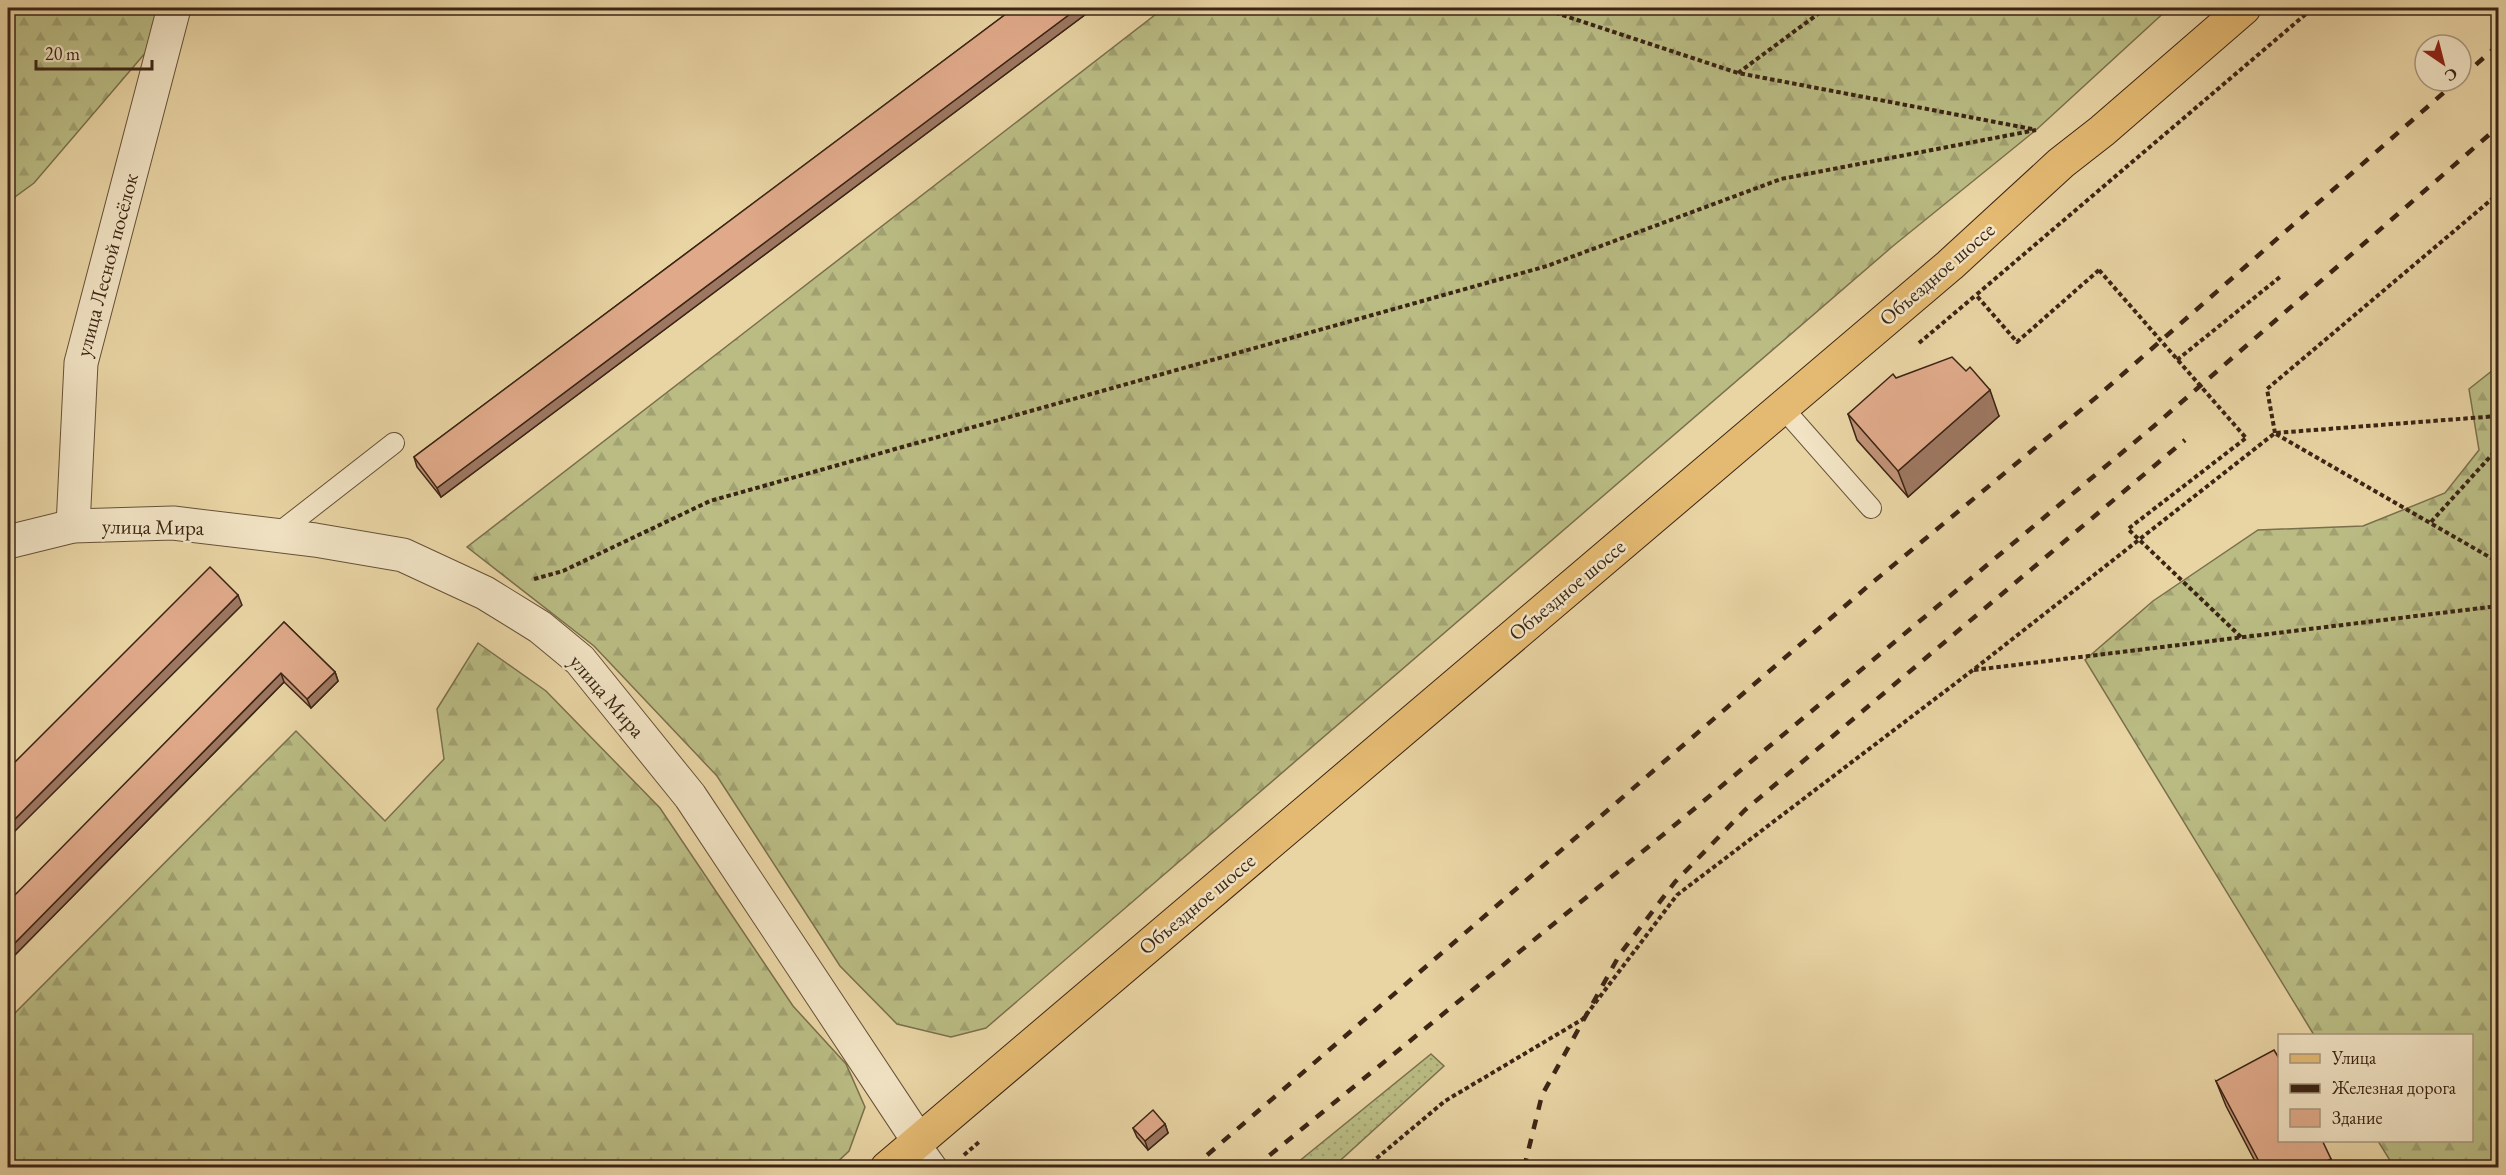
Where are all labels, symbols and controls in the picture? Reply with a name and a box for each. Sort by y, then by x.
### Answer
scale bar [36,33,152,71]
north arrow [2413,33,2473,93]
text: 20 m [45,42,80,65]
text: С [2441,63,2462,87]
street label: улица Лесной посёлок [69,170,144,360]
street label: Объездное шоссе [1873,216,2000,331]
street label: улица Мира [102,512,205,541]
street label: Объездное шоссе [1503,533,1631,646]
street label: улица Мира [564,648,651,744]
street label: Объездное шоссе [1133,847,1261,960]
legend [2278,1034,2473,1142]
text: Улица [2331,1046,2377,1069]
text: Железная дорога [2331,1076,2457,1099]
text: Здание [2332,1106,2382,1129]

